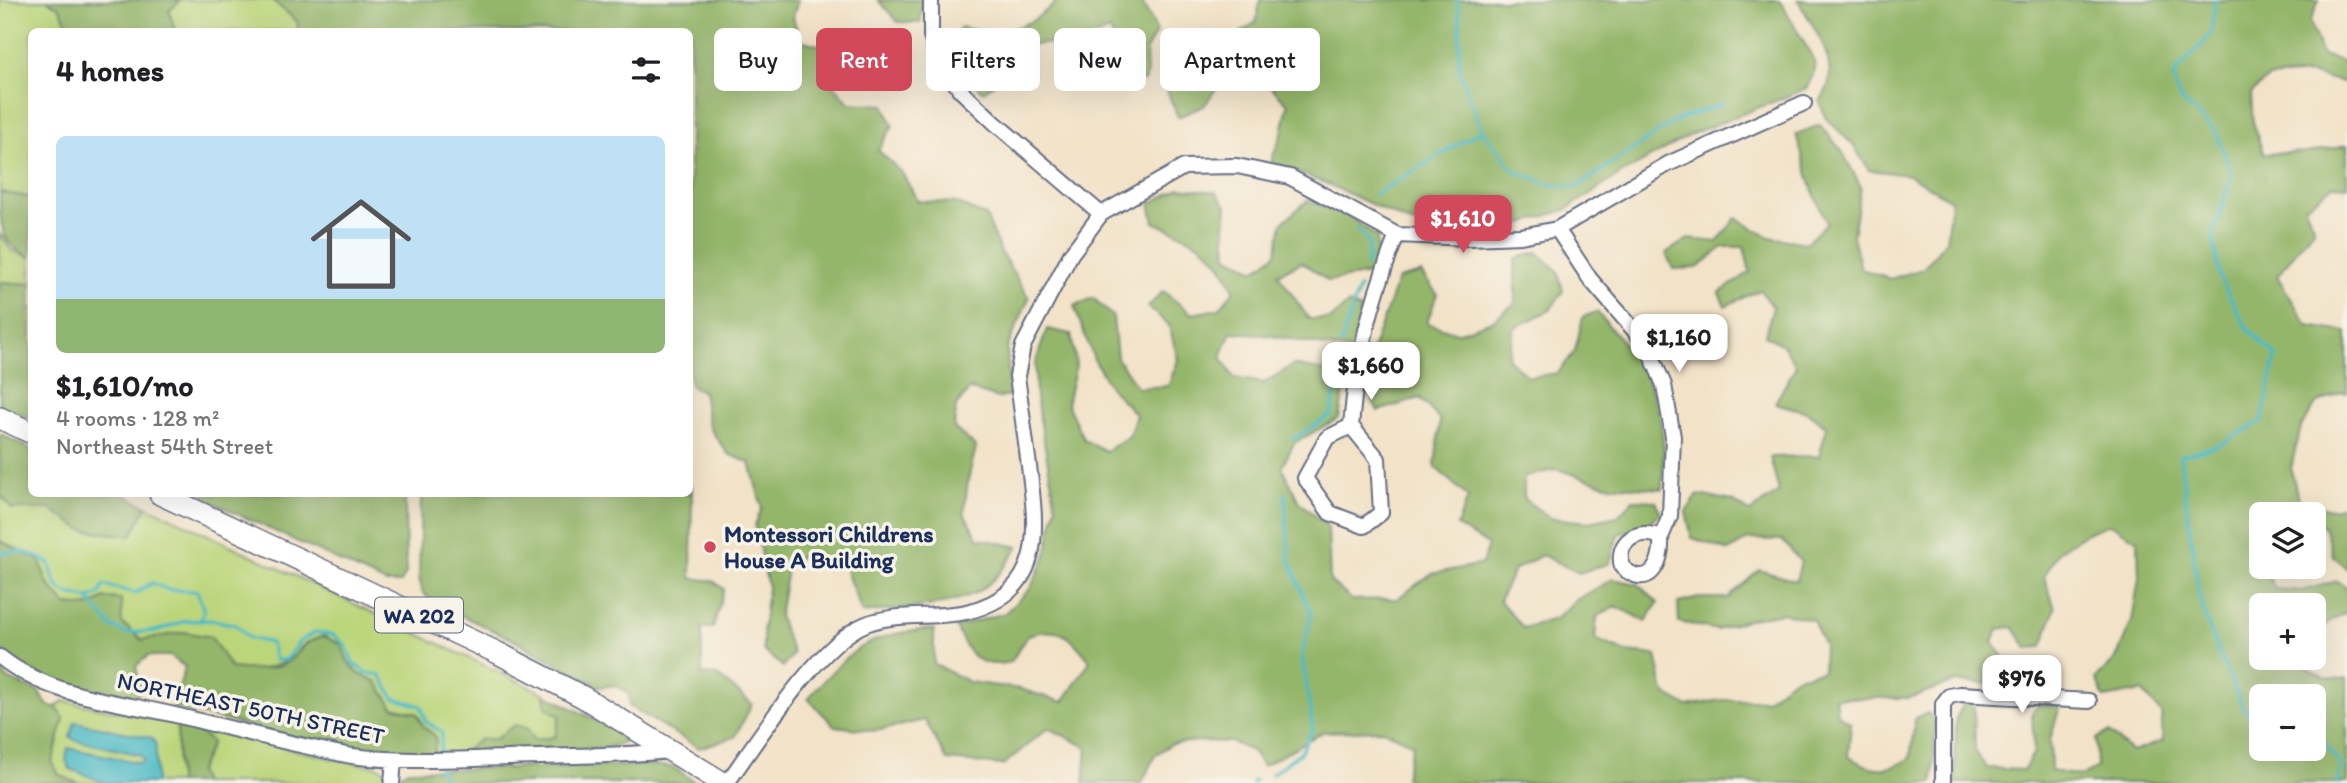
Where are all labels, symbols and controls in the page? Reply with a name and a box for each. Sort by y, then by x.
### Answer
chip: Buy [714,28,802,91]
chip: Rent [816,28,912,91]
chip: Filters [926,28,1040,91]
chip: New [1054,28,1146,91]
chip: Apartment [1160,28,1320,91]
icon: filters [627,51,665,89]
text: 4 homes [56,52,164,89]
icon: home [298,181,424,307]
pin: $1,610 [1406,196,1520,255]
text: $1,610 [1431,204,1495,232]
pin: $1,160 [1622,314,1736,374]
text: $1,160 [1647,323,1711,351]
pin: $1,660 [1314,342,1428,402]
text: $1,660 [1338,351,1404,379]
text: $1,610/mo [56,367,194,404]
text: 4 rooms · 128 m² [56,404,219,432]
text: Northeast 54th Street [56,432,273,460]
map controls [2249,502,2326,761]
button: layers [2249,502,2326,579]
place label: Montessori Childrens House A Building [724,520,934,574]
marker: Montessori Childrens House A Building [702,539,718,555]
button: + [2249,593,2326,670]
road number: WA 202 [375,598,463,632]
pin: $976 [1981,656,2063,715]
text: $976 [1998,664,2046,692]
street label: NORTHEAST 50TH STREET [115,666,387,750]
button: − [2249,684,2326,761]

